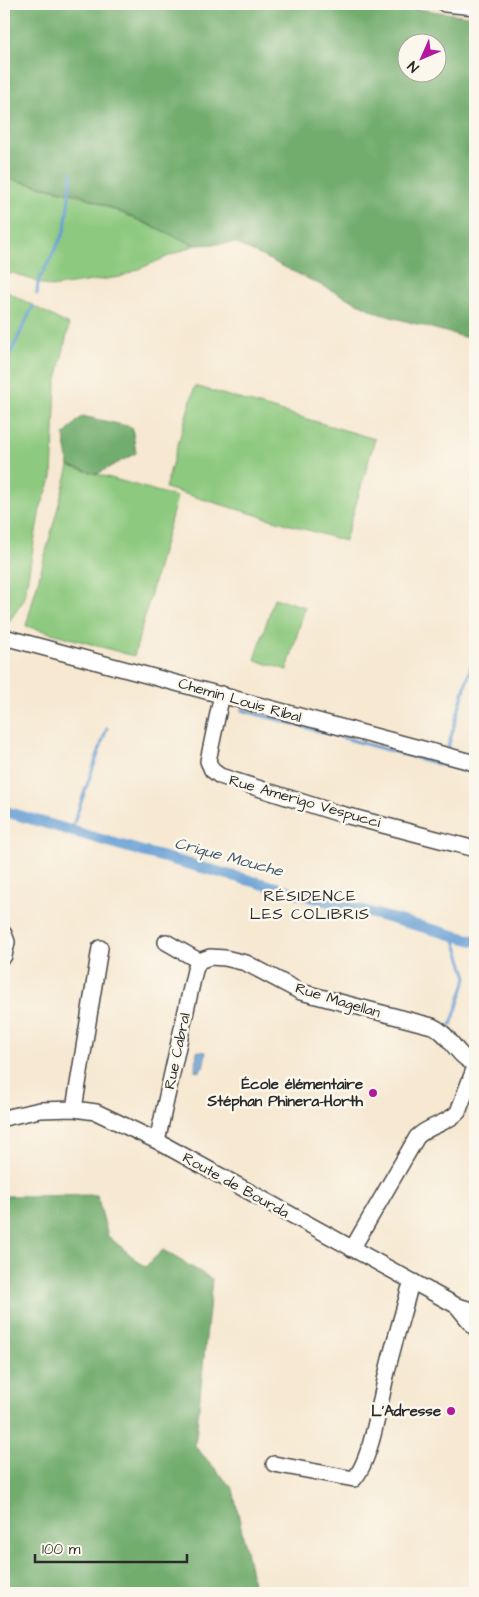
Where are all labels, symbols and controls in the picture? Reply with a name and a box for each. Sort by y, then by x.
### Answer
north arrow [396,32,446,82]
text: N [403,56,424,77]
street label: Chemin Louis Ribal [176,673,304,728]
street label: Rue Amerigo Vespucci [226,770,384,834]
water label: Crique Mouche [172,832,287,882]
district label: RÉSIDENCE LES COLIBRIS [250,885,370,925]
street label: Rue Magellan [292,978,384,1025]
street label: Rue Cabral [159,1011,196,1091]
place label: École élémentaire Stéphan Phinera-Horth [207,1074,364,1112]
marker: École élémentaire Stéphan Phinera-Horth [367,1087,379,1099]
street label: Route de Bourda [179,1147,293,1224]
place label: L'Adresse [371,1401,441,1422]
marker: L'Adresse [445,1405,457,1417]
scale bar [35,1532,188,1564]
text: 100 m [42,1539,81,1560]

